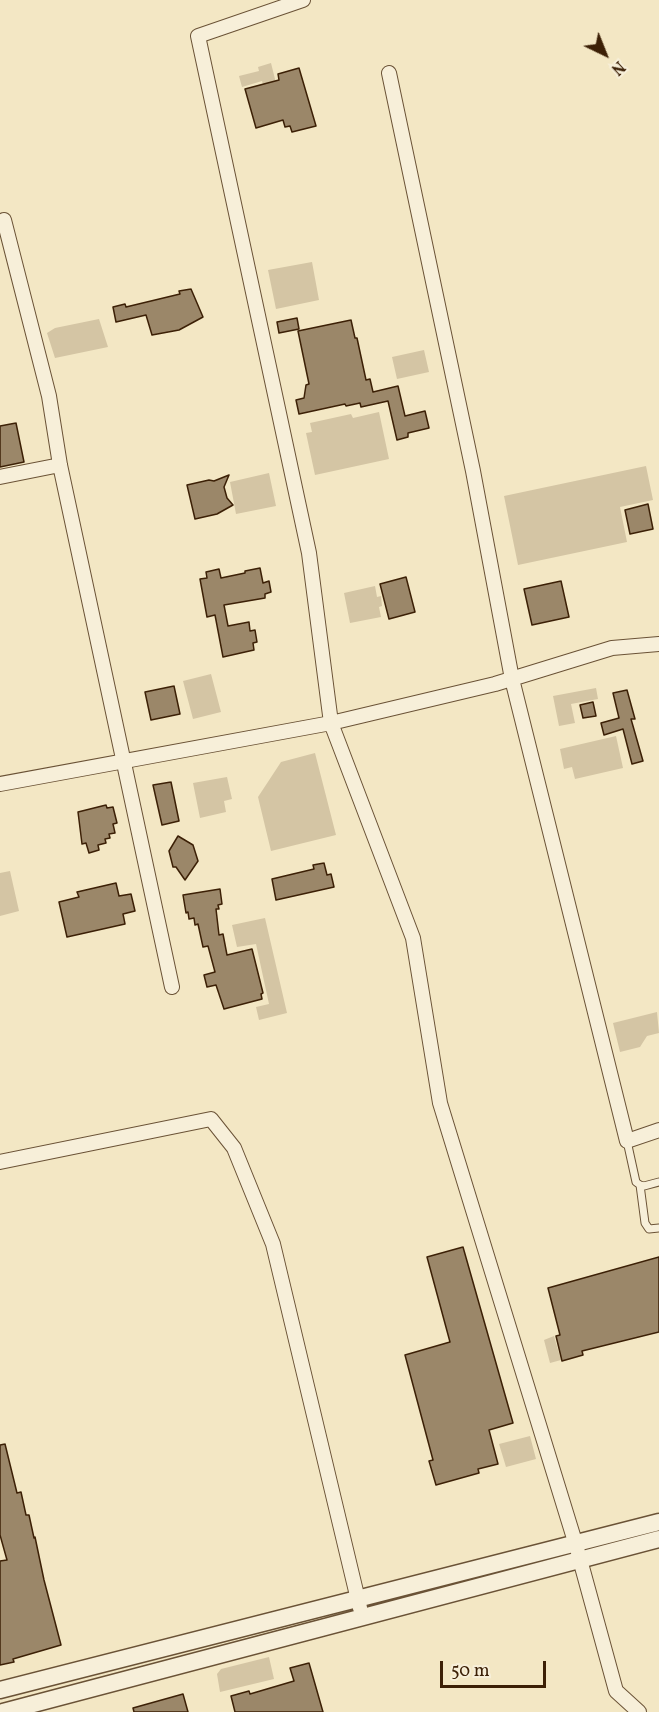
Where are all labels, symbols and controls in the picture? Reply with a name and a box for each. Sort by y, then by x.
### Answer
north arrow [575,24,635,84]
text: N [606,55,629,79]
scale bar [443,1649,550,1687]
text: 50 m [451,1659,490,1684]

